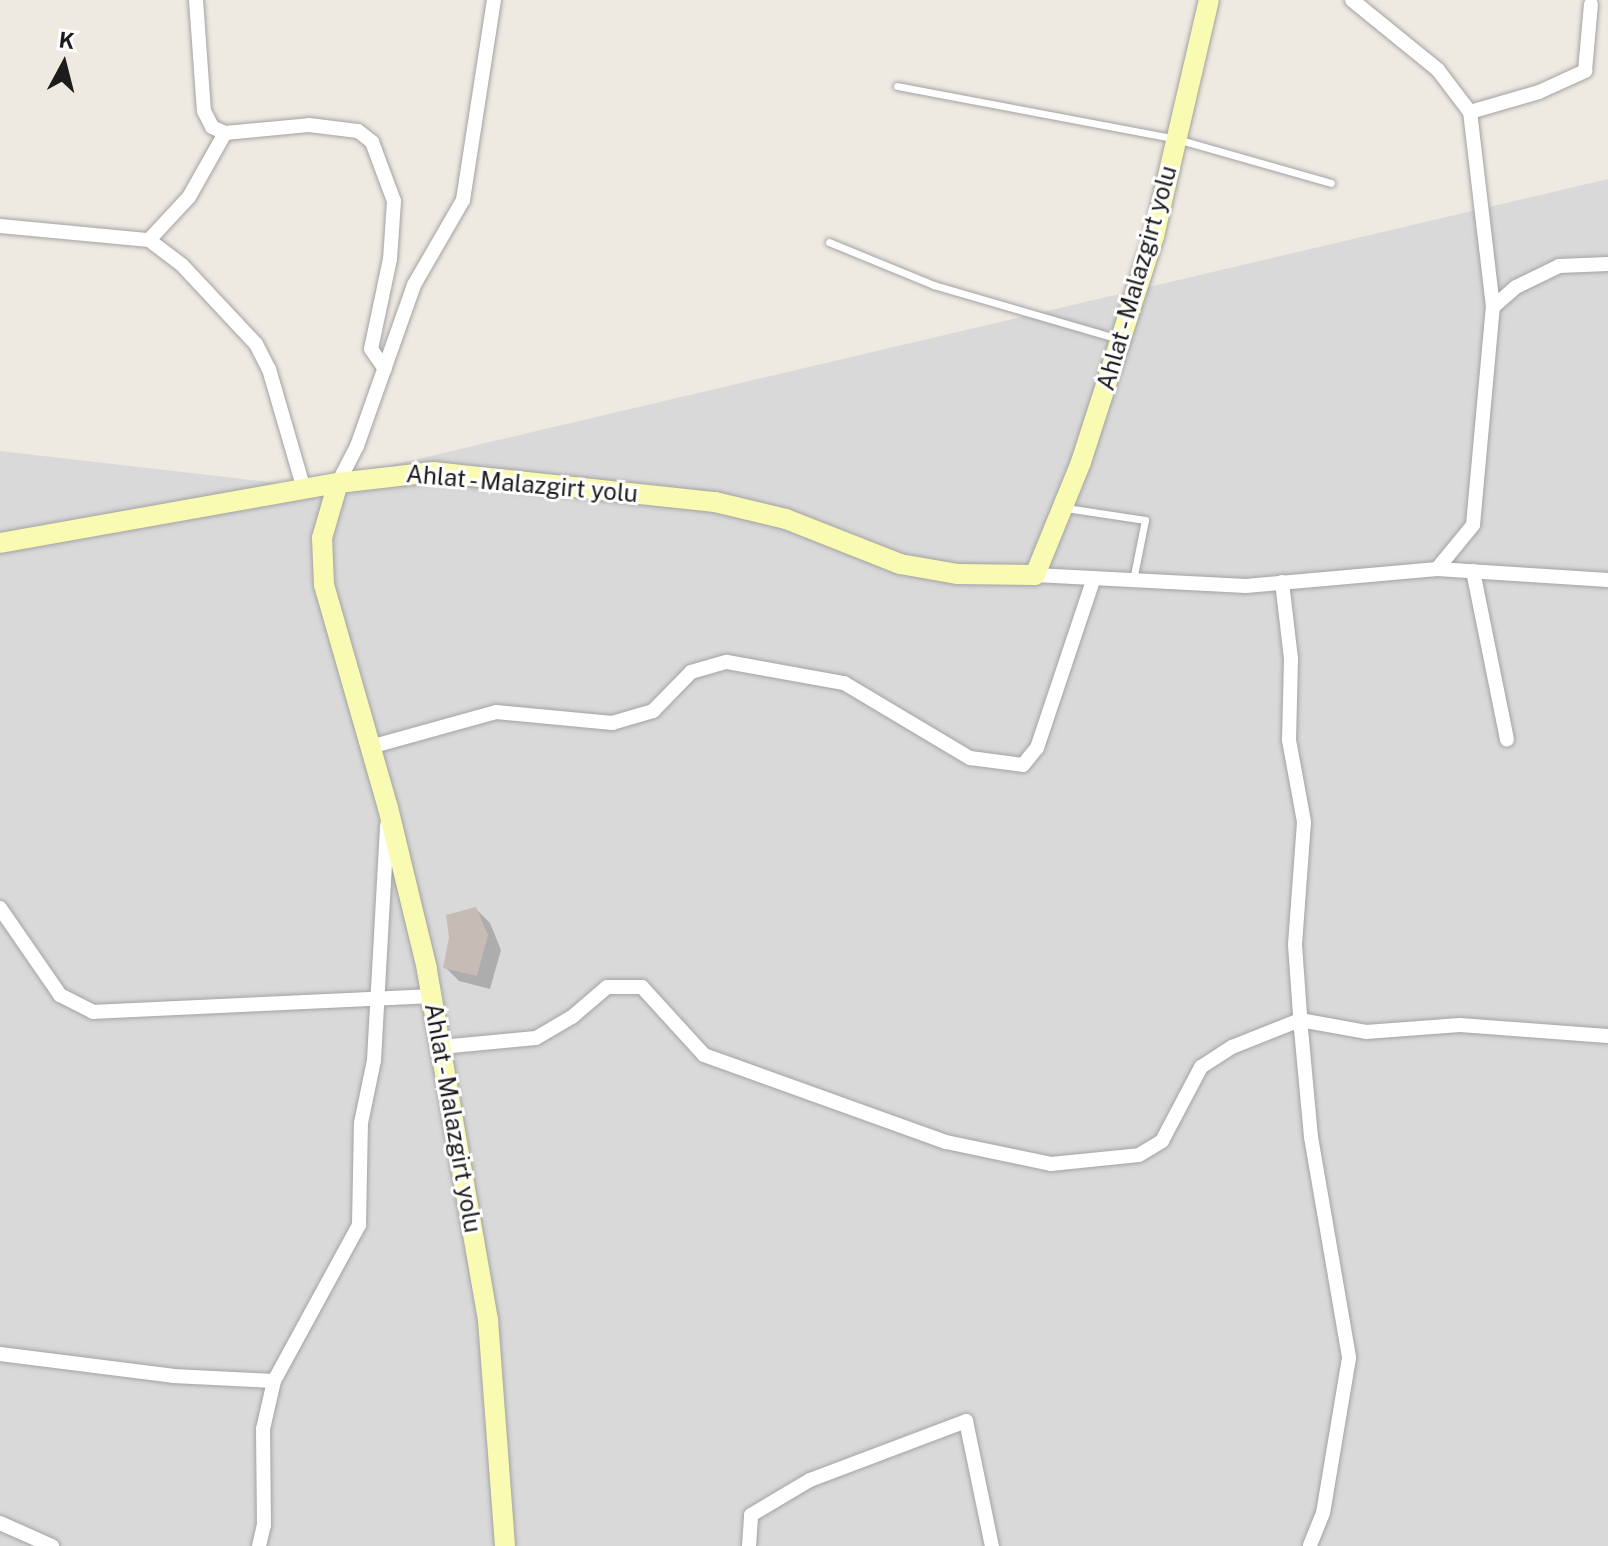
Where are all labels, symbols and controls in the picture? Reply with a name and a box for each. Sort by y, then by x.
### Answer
north arrow [24,24,104,104]
text: K [58,26,76,54]
street label: Ahlat - Malazgirt yolu [1090,159,1184,397]
street label: Ahlat - Malazgirt yolu [402,459,642,509]
street label: Ahlat - Malazgirt yolu [418,998,488,1238]

